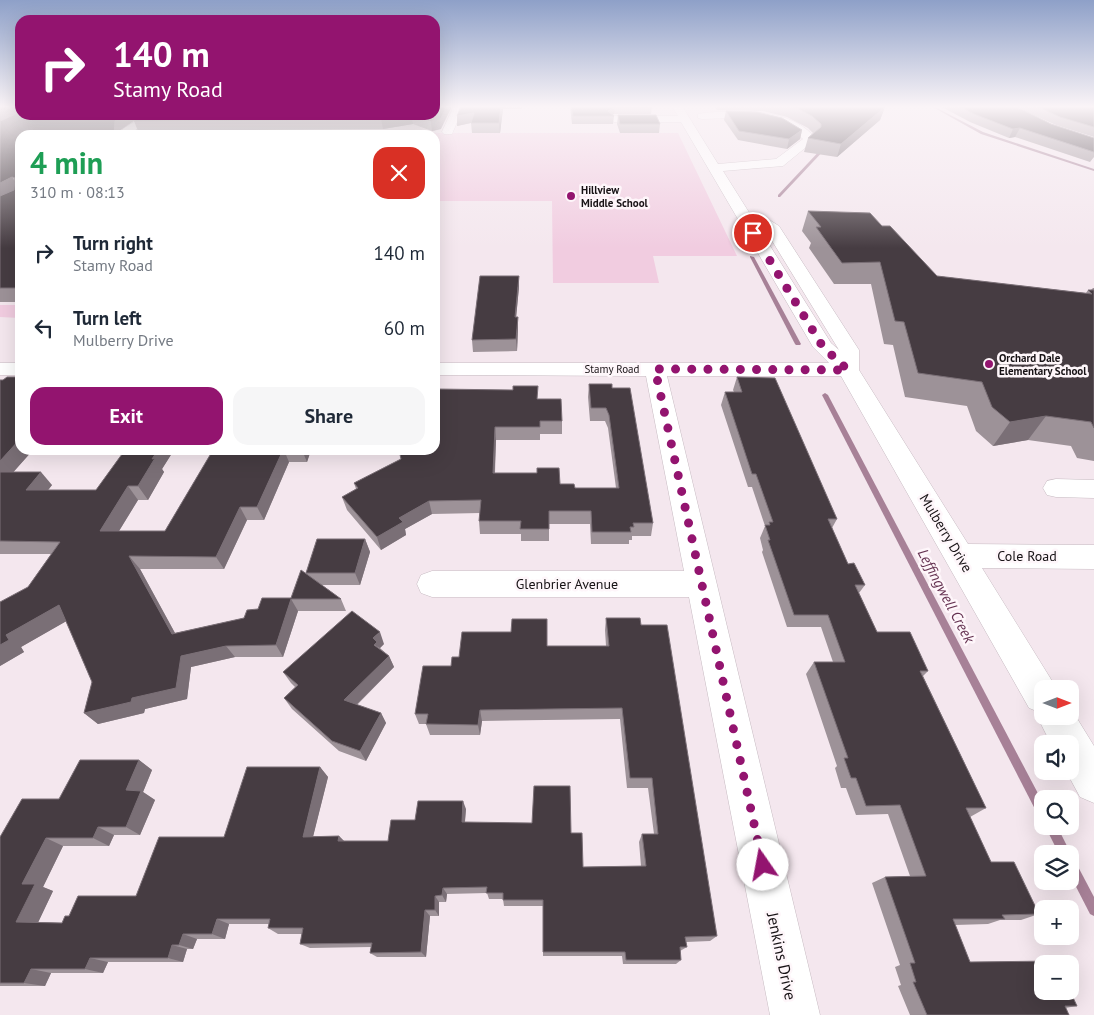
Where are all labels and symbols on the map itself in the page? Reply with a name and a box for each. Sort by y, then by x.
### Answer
place label: Hillview Middle School [581,183,649,210]
marker: Hillview Middle School [565,190,577,202]
pin [732,212,774,254]
place label: Orchard Dale Elementary School [999,351,1087,378]
marker: Orchard Dale Elementary School [983,358,995,370]
street label: Stamy Road [585,362,640,376]
street label: Mulberry Drive [916,491,976,575]
water label: Leffingwell Creek [914,546,980,647]
street label: Cole Road [997,547,1057,565]
street label: Glenbrier Avenue [516,575,618,593]
north arrow [1034,680,1079,725]
position arrow [736,838,788,890]
street label: Jenkins Drive [763,909,801,1002]

